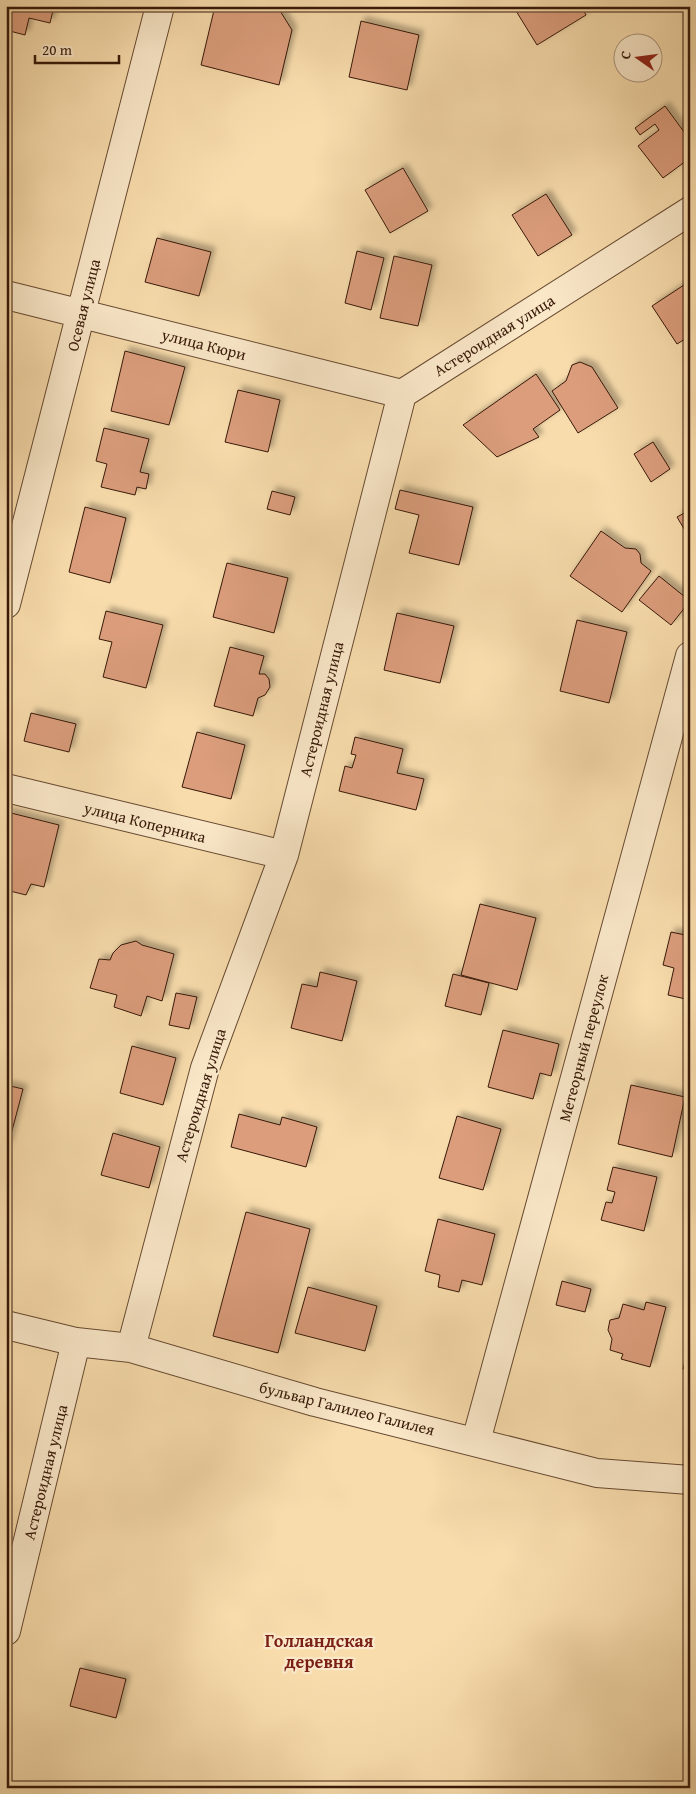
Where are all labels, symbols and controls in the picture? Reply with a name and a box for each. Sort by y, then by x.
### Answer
scale bar [35,32,119,64]
north arrow [614,32,664,82]
text: 20 m [42,39,73,60]
text: С [615,49,636,61]
street label: Осевая улица [60,256,106,354]
street label: Астероидная улица [429,288,560,382]
street label: улица Кюри [158,322,249,366]
street label: Астероидная улица [293,638,350,779]
street label: улица Коперника [81,795,209,849]
street label: Метеорный переулок [552,971,614,1124]
street label: Астероидная улица [168,1025,232,1165]
street label: бульвар Галилео Галилея [257,1375,437,1441]
street label: Астероидная улица [17,1401,74,1542]
district label: Голландская деревня [265,1627,374,1675]

